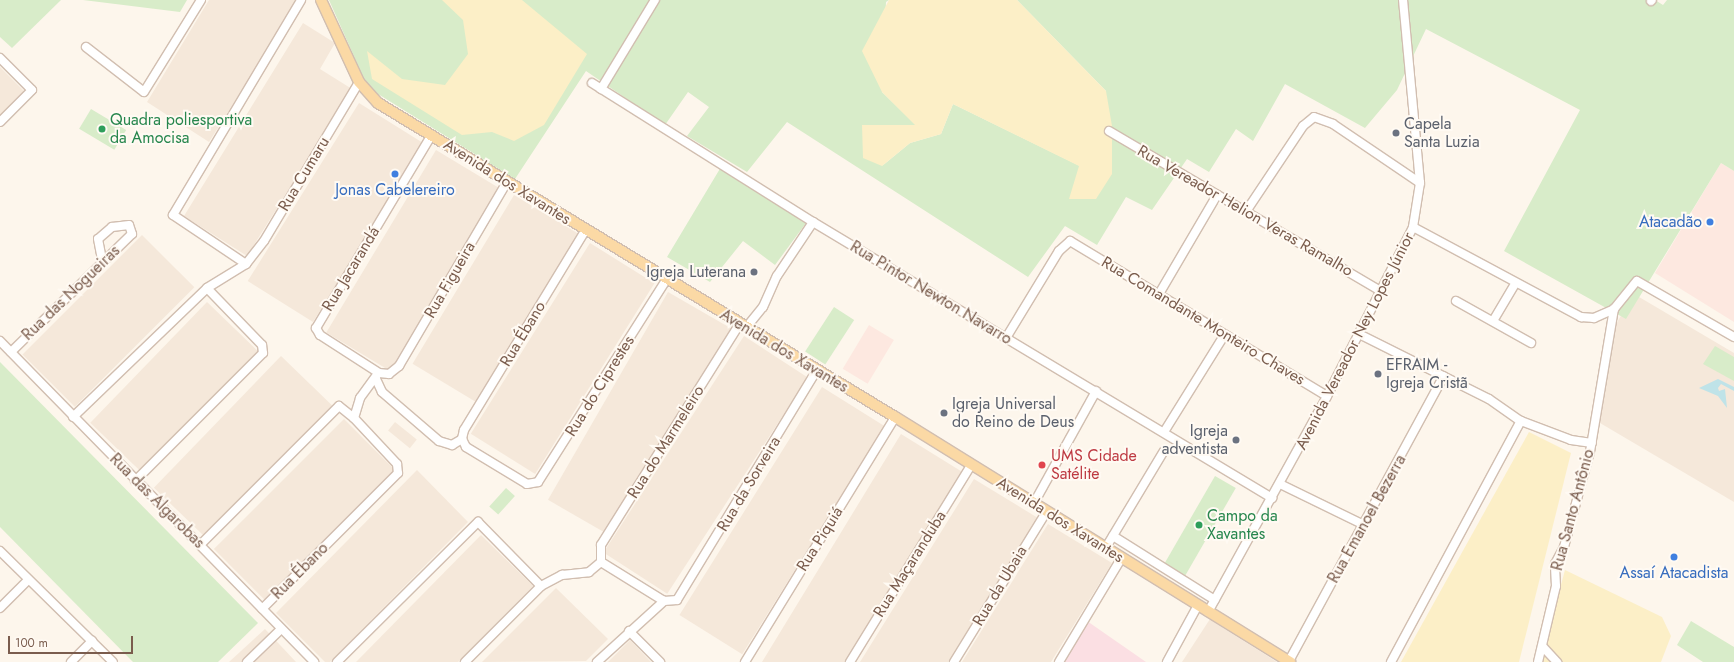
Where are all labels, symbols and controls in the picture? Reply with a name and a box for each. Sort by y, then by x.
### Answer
place label: Quadra poliesportiva da Amocisa [110,110,252,148]
place label: Capela Santa Luzia [1404,114,1480,152]
marker: Quadra poliesportiva da Amocisa [97,124,107,134]
marker: Capela Santa Luzia [1391,128,1401,138]
street label: Rua Cumaru [274,133,334,215]
street label: Avenida dos Xavantes [440,135,574,229]
street label: Rua Vereador Helion Veras Ramalho [1134,141,1356,281]
marker: Jonas Cabelereiro [390,169,400,179]
place label: Jonas Cabelereiro [335,180,455,200]
place label: Atacadão [1639,212,1702,232]
marker: Atacadão [1705,217,1715,227]
street label: Rua Jacarandá [318,223,384,315]
street label: Avenida Vereador Ney Lopes Júnior [1292,229,1418,453]
street label: Rua Pintor Newton Navarro [847,237,1015,349]
street label: Rua Figueira [420,238,480,322]
street label: Rua das Nogueiras [18,241,124,345]
street label: Rua Comandante Monteiro Chaves [1098,253,1308,389]
place label: Igreja Luterana [646,262,746,282]
marker: Igreja Luterana [749,267,759,277]
street label: Rua Ébano [496,298,550,370]
street label: Avenida dos Xavantes [716,305,852,397]
street label: Rua do Ciprestes [561,332,639,440]
place label: EFRAIM - Igreja Cristã [1386,355,1468,393]
marker: EFRAIM - Igreja Cristã [1373,369,1383,379]
street label: Rua do Marmeleiro [624,382,708,502]
place label: Igreja Universal do Reino de Deus [952,394,1074,432]
marker: Igreja Universal do Reino de Deus [939,408,949,418]
place label: Igreja adventista [1162,421,1228,459]
street label: Rua da Sorveira [713,433,785,535]
marker: Igreja adventista [1231,435,1241,445]
place label: UMS Cidade Satélite [1051,446,1137,484]
street label: Rua Santo Antônio [1548,447,1598,573]
street label: Rua das Algarobas [106,450,208,552]
street label: Rua Emanoel Bezerra [1324,452,1410,586]
marker: UMS Cidade Satélite [1036,459,1048,471]
street label: Avenida dos Xavantes [993,473,1127,567]
street label: Rua Piquiá [793,503,847,575]
place label: Campo da Xavantes [1207,506,1278,544]
street label: Rua Maçaranduba [870,507,950,621]
marker: Campo da Xavantes [1194,520,1204,530]
street label: Rua Ébano [268,539,332,603]
street label: Rua da Ubaia [969,542,1031,630]
marker: Assaí Atacadista [1669,552,1679,562]
place label: Assaí Atacadista [1620,563,1728,583]
scale bar [10,628,135,654]
text: 100 m [15,634,48,652]

